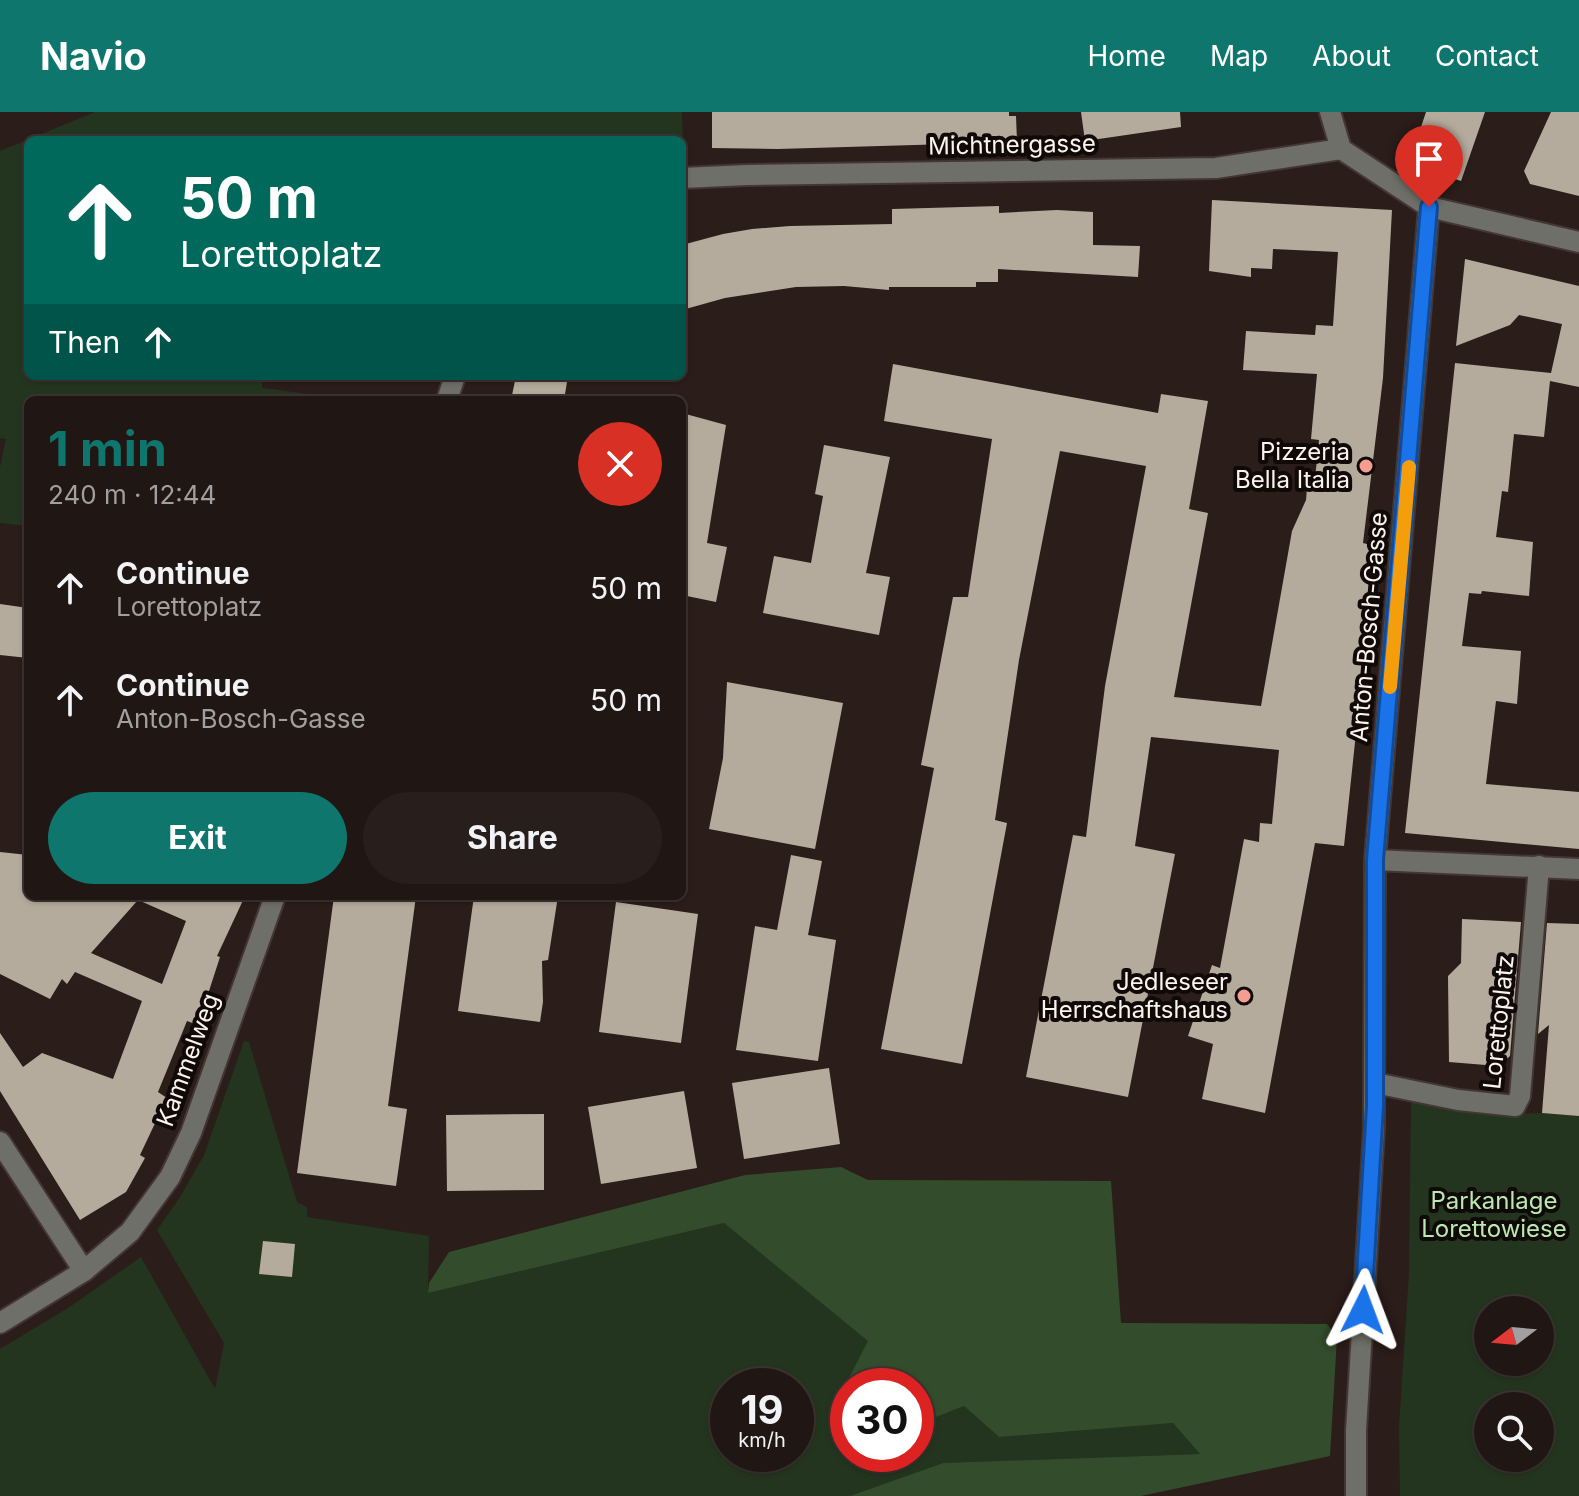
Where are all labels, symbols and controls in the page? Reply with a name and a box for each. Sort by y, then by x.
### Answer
text: Navio [40,33,147,79]
text: Home [1087,39,1166,73]
text: Map [1210,39,1268,73]
text: About [1312,39,1391,73]
text: Contact [1435,39,1539,73]
pin [1395,125,1463,207]
street label: Michtnergasse [928,129,1096,160]
icon: arrive [1407,137,1451,181]
text: 50 m [180,164,318,232]
icon: ahead [48,168,152,272]
text: Lorettoplatz [180,232,382,276]
icon: ahead [136,320,180,364]
text: Then [48,324,120,360]
text: 1 min [48,419,167,478]
button: close [578,422,662,506]
place label: Pizzeria Bella Italia [1235,437,1350,494]
marker: Pizzeria Bella Italia [1357,457,1375,475]
text: 240 m · 12:44 [48,479,216,510]
street label: Anton-Bosch-Gasse [1344,511,1393,743]
text: Continue [116,555,250,591]
icon: ahead [48,566,92,610]
text: 50 m [590,570,662,606]
text: Lorettoplatz [116,591,262,622]
text: Continue [116,667,250,703]
icon: ahead [48,678,92,722]
text: 50 m [590,682,662,718]
text: Anton-Bosch-Gasse [116,703,366,734]
button: Exit [48,792,347,884]
button: Share [363,792,662,884]
street label: Lorettoplatz [1477,953,1520,1091]
place label: Jedleseer Herrschaftshaus [1041,967,1228,1024]
marker: Jedleseer Herrschaftshaus [1235,987,1253,1005]
street label: Kammelweg [150,989,225,1130]
park label: Parkanlage Lorettowiese [1421,1186,1567,1243]
position arrow [1321,1268,1405,1352]
north arrow [1474,1296,1554,1376]
map controls [1474,1296,1554,1472]
speed limit sign: 30 [830,1368,934,1472]
text: 19 [740,1385,784,1434]
button: search [1474,1392,1554,1472]
text: km/h [738,1428,786,1452]

